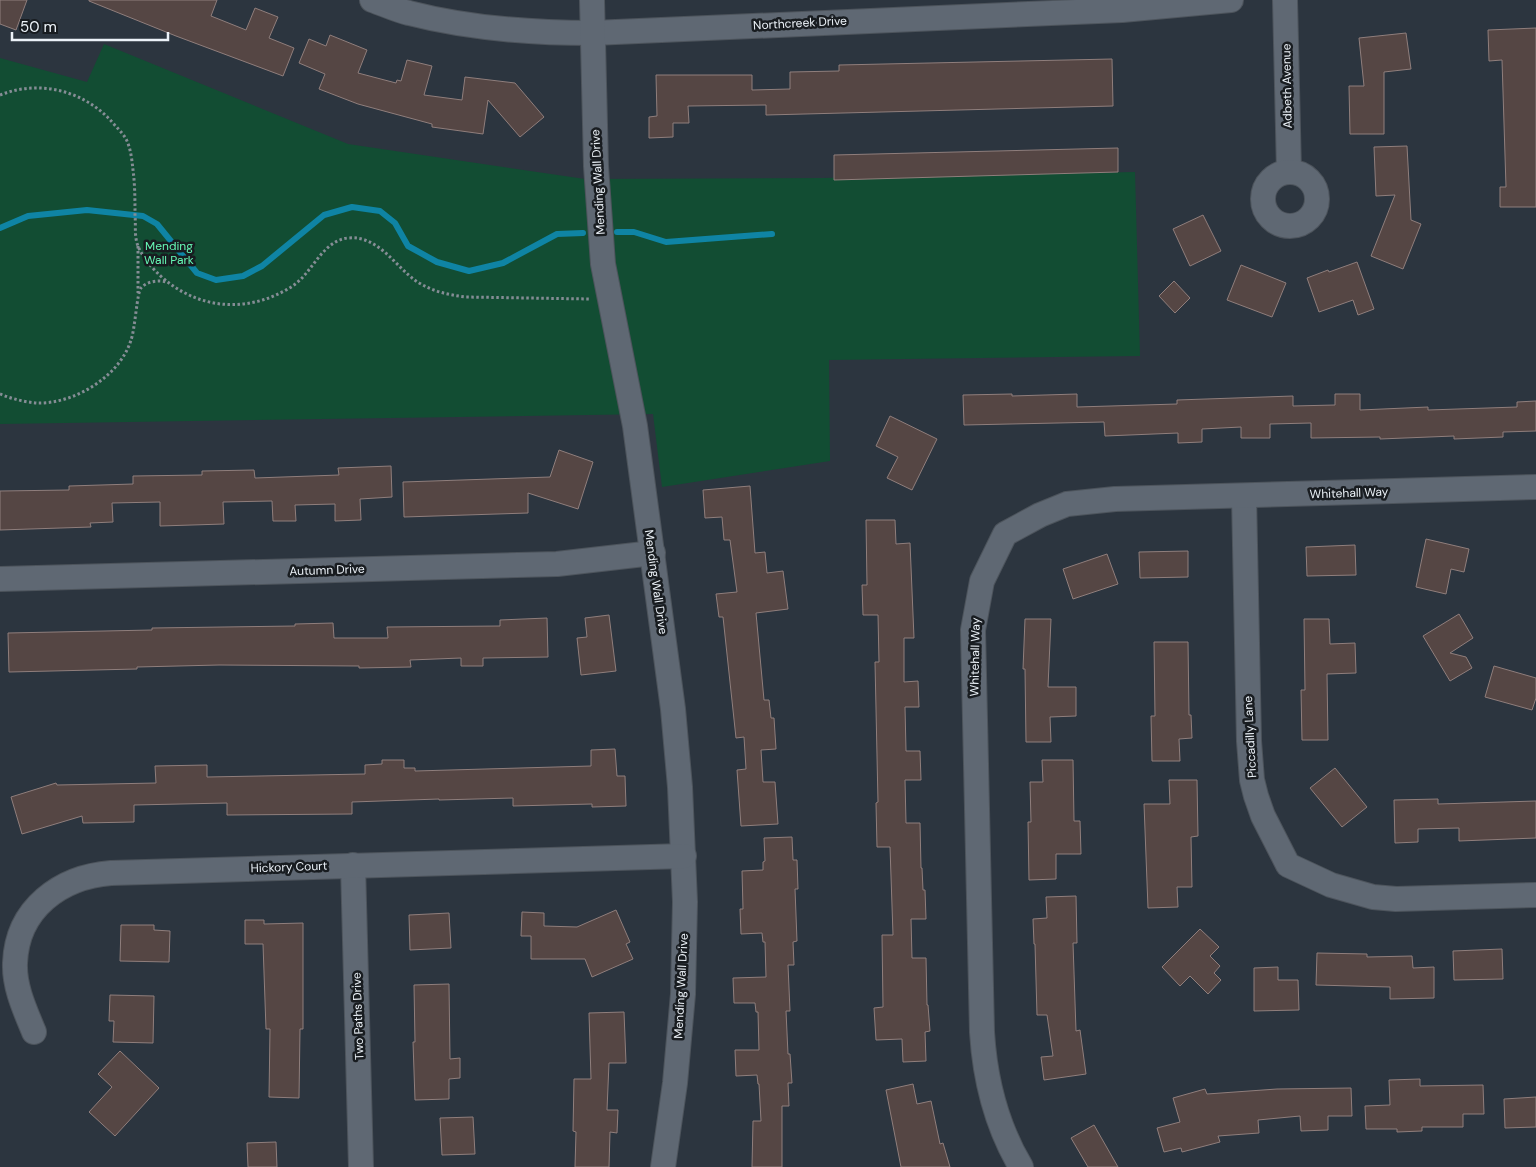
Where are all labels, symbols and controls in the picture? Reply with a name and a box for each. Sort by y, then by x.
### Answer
scale bar [12,10,169,42]
street label: Northcreek Drive [753,13,847,33]
text: 50 m [20,17,57,37]
street label: Adbeth Avenue [1278,43,1296,129]
street label: Mending Wall Drive [587,129,609,235]
park label: Mending Wall Park [144,238,194,268]
street label: Whitehall Way [1309,484,1389,502]
street label: Mending Wall Drive [641,529,671,636]
street label: Autumn Drive [289,561,365,579]
street label: Whitehall Way [966,617,984,697]
street label: Piccadilly Lane [1240,695,1260,779]
street label: Hickory Court [250,858,328,876]
street label: Mending Wall Drive [670,933,692,1039]
street label: Two Paths Drive [348,972,368,1060]

